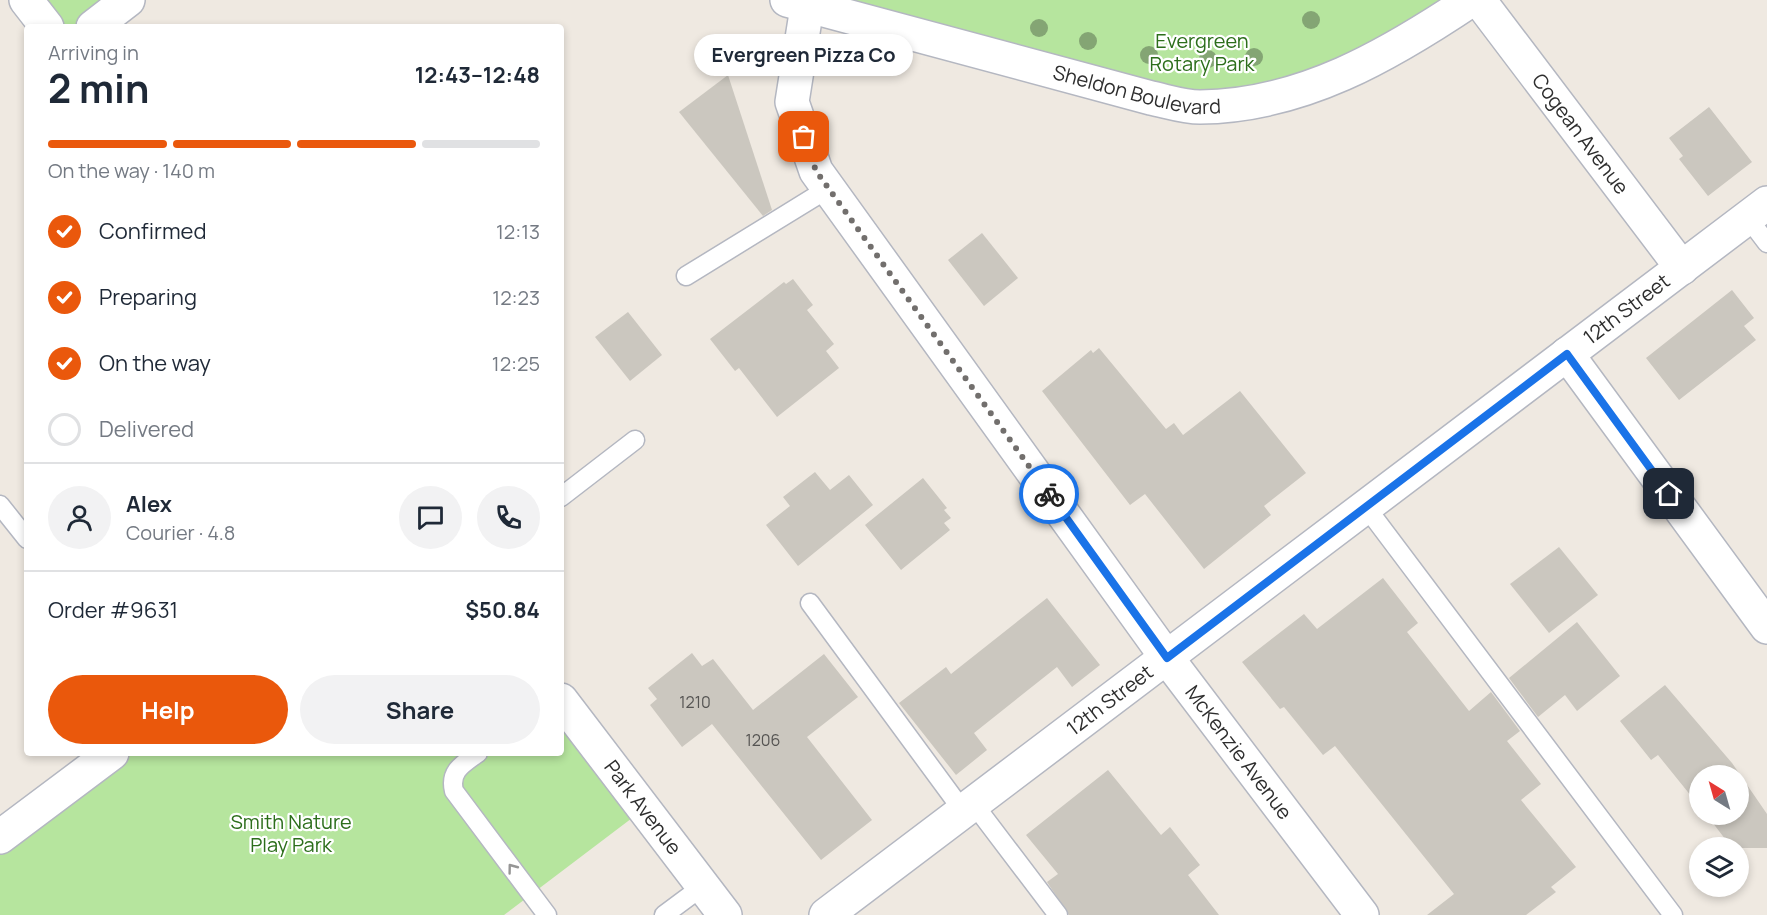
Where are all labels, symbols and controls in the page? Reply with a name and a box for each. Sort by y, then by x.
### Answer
park label: Evergreen Rotary Park [1149,27,1256,77]
callout: Evergreen Pizza Co [694,35,914,77]
text: Arriving in [48,39,139,66]
text: Evergreen Pizza Co [711,41,896,68]
street label: Sheldon Boulevard [1050,58,1222,120]
text: 12:43–12:48 [415,60,540,90]
text: 2 min [48,61,149,115]
street label: Cogean Avenue [1526,68,1635,200]
pin [778,111,829,162]
icon: bag [787,120,820,153]
text: On the way · 140 m [48,157,215,184]
icon: check [48,215,81,248]
text: Confirmed [99,216,207,246]
text: 12:13 [496,218,540,245]
street label: 12th Street [1578,267,1675,350]
icon: check [48,281,81,314]
text: Preparing [99,282,197,312]
text: 12:23 [492,284,540,311]
icon: check [48,347,81,380]
text: On the way [99,348,211,378]
text: 12:25 [492,350,540,377]
text: Delivered [99,414,194,444]
courier [1019,464,1079,524]
pin [1643,468,1694,519]
icon: home [1652,477,1685,510]
icon: bike [1033,478,1066,511]
button: person [48,486,111,549]
button: chat [399,486,462,549]
button: phone [477,486,540,549]
text: Alex [126,489,172,519]
text: Courier · 4.8 [126,519,235,546]
text: Order #9631 [48,595,178,625]
text: $50.84 [465,595,540,625]
street label: 12th Street [1061,658,1158,741]
button: Help [48,675,288,744]
button: Share [300,675,540,744]
street label: McKenzie Avenue [1179,679,1299,825]
house number: 1210 [679,691,711,713]
house number: 1206 [745,729,781,751]
street label: Park Avenue [598,754,688,860]
north arrow [1689,765,1749,825]
map controls [1689,765,1749,897]
park label: Smith Nature Play Park [230,808,352,858]
button: layers [1689,837,1749,897]
one-way arrow [508,864,519,875]

